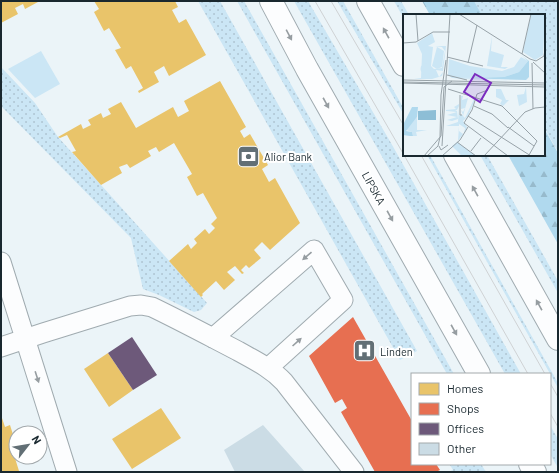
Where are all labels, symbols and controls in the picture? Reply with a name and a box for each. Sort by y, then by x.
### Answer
inset map [403,14,545,156]
one-way arrow [383,27,389,39]
one-way arrow [286,29,292,41]
one-way arrow [323,97,330,109]
bank icon: Alior Bank [235,143,261,169]
place label: Alior Bank [264,150,313,163]
street label: LIPSKA [360,169,389,207]
one-way arrow [472,185,479,197]
one-way arrow [387,211,394,222]
one-way arrow [301,251,312,260]
one-way arrow [535,299,542,311]
one-way arrow [451,324,458,336]
one-way arrow [292,337,302,346]
hospital icon: Linden [351,338,377,364]
place label: Linden [380,345,413,358]
one-way arrow [34,371,40,383]
legend [411,373,551,465]
text: Homes [447,381,484,395]
text: Shops [447,401,480,415]
text: Offices [447,421,484,435]
north arrow [8,425,48,465]
text: N [30,433,44,446]
text: Other [447,441,477,455]

